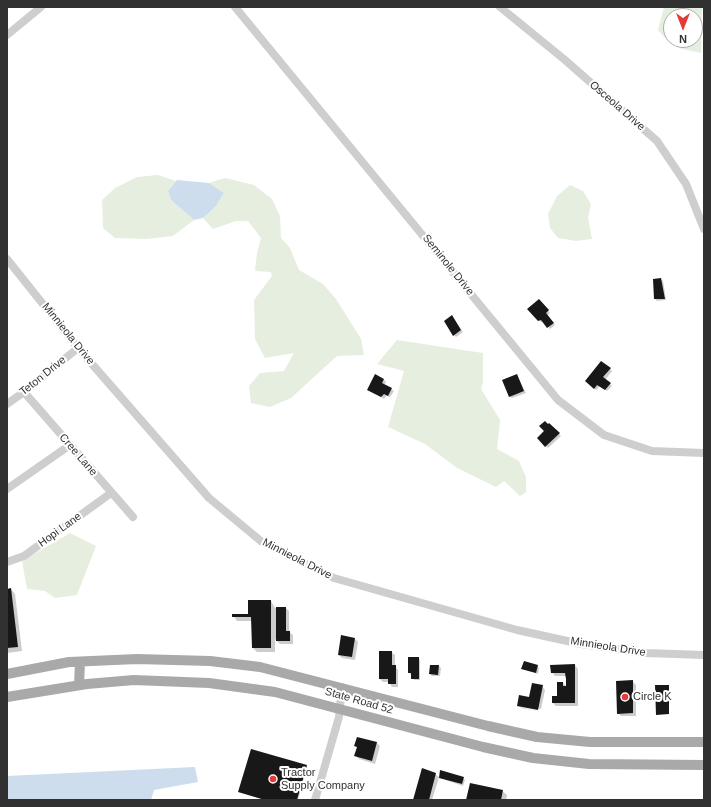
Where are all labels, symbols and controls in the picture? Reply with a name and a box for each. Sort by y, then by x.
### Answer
north arrow [663,8,703,48]
text: N [679,33,687,45]
street label: Osceola Drive [587,78,647,134]
street label: Seminole Drive [419,232,477,298]
street label: Minnieola Drive [39,300,97,368]
street label: Teton Drive [17,353,69,399]
street label: Cree Lane [56,431,100,479]
street label: Hopi Lane [36,510,84,550]
street label: Minnieola Drive [260,536,334,582]
street label: Minnieola Drive [570,635,646,659]
street label: State Road 52 [323,685,395,717]
place label: Circle K [633,690,672,704]
marker: Circle K [620,692,630,702]
place label: Tractor Supply Company [281,766,365,792]
marker: Tractor Supply Company [268,774,278,784]

